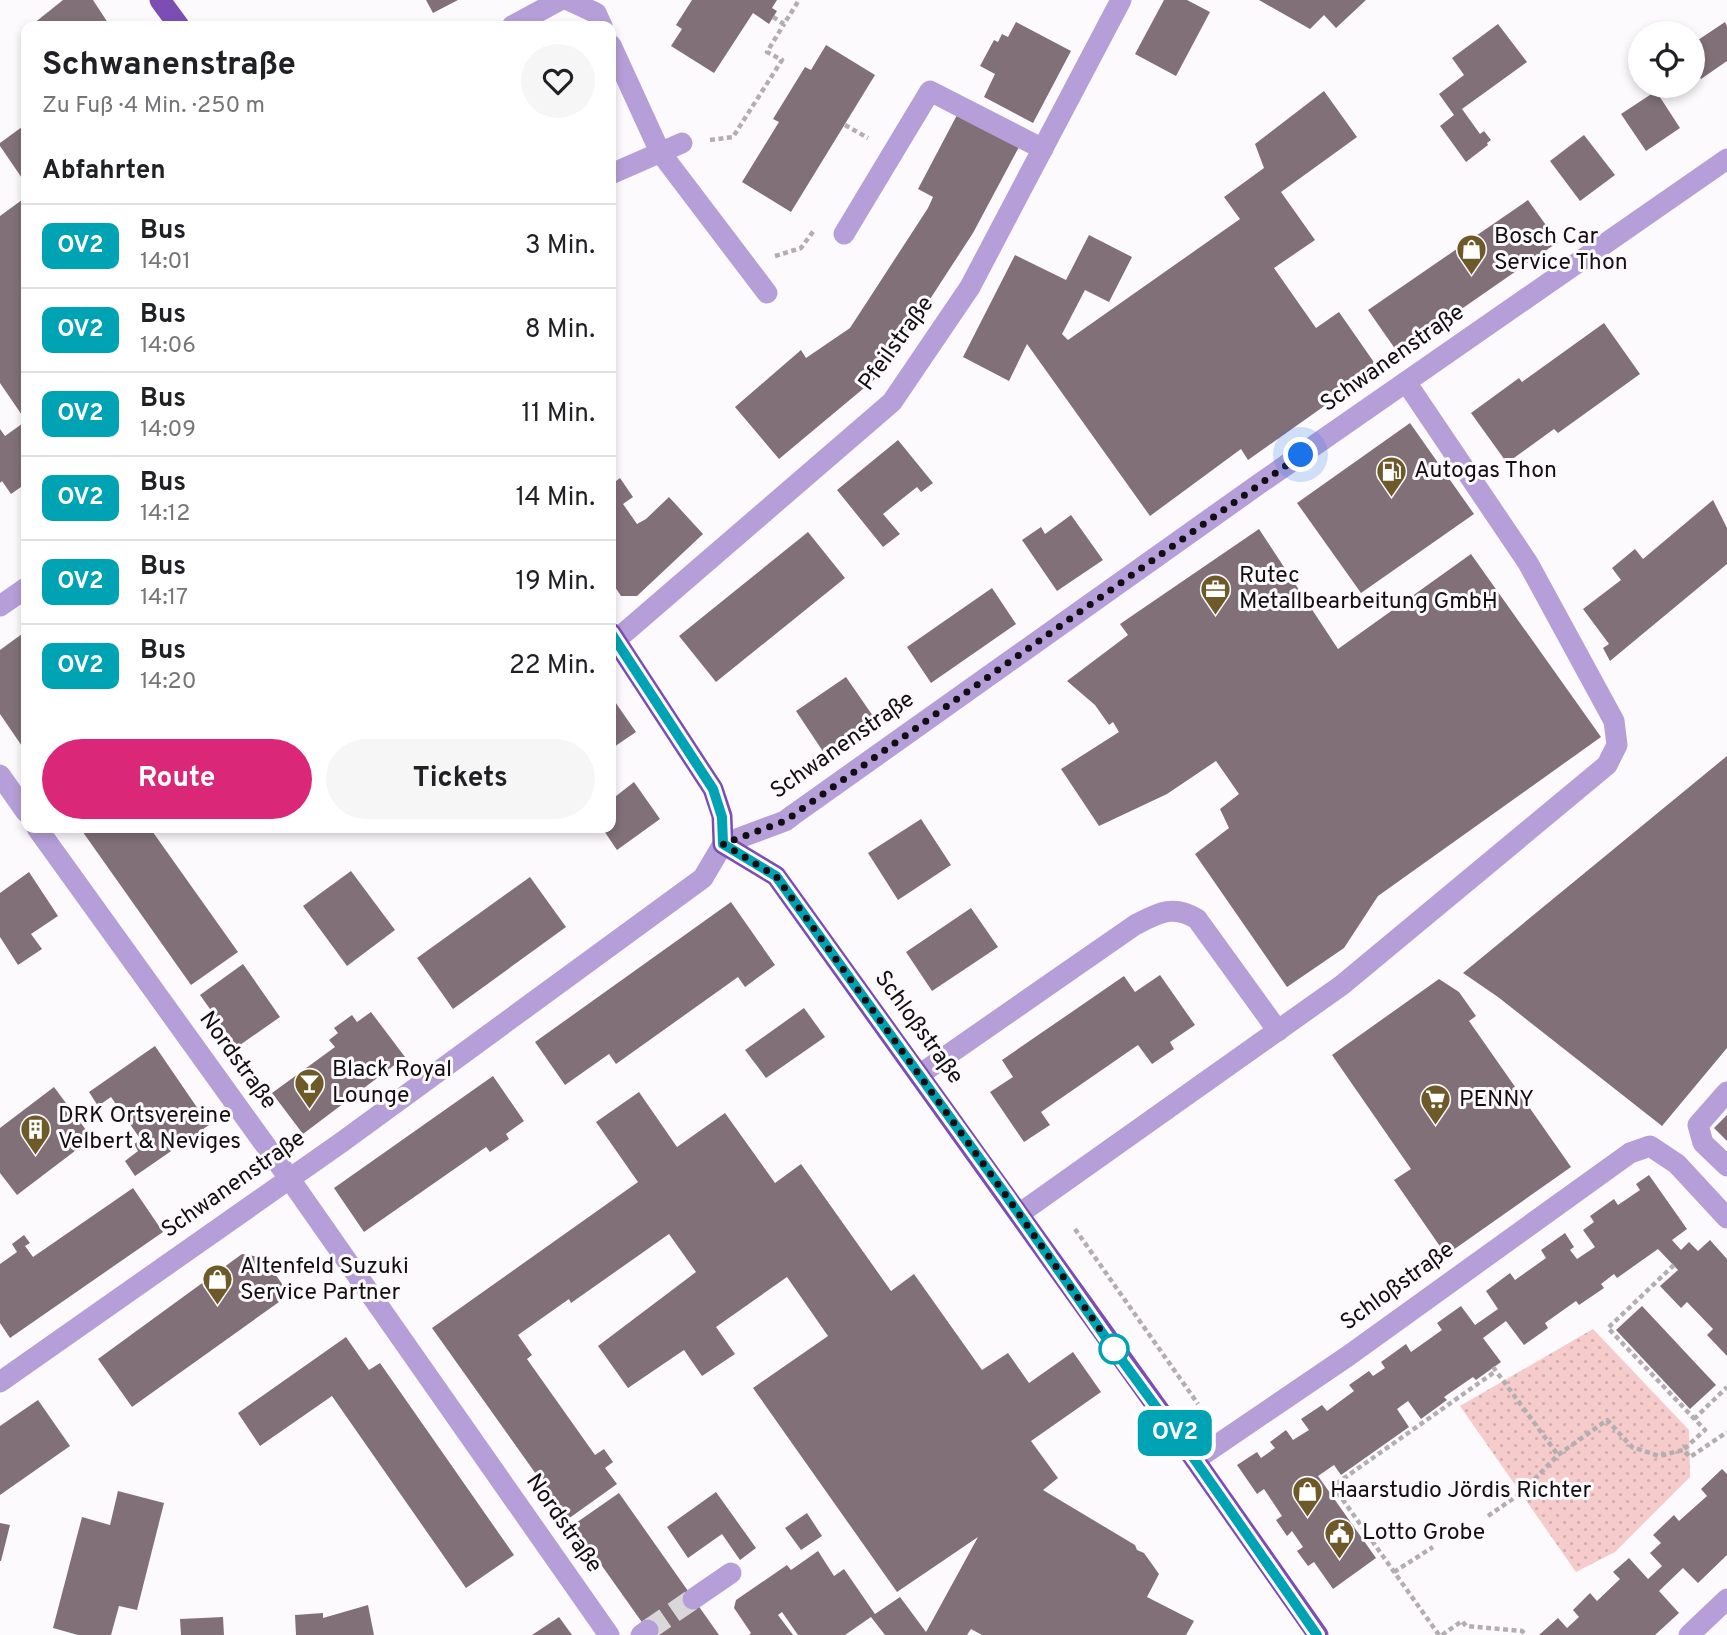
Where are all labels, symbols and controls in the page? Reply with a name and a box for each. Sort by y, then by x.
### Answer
map controls [1628,21,1705,98]
button: locate [1628,21,1705,98]
button: heart [521,44,595,118]
text: Schwanenstraße [42,45,296,87]
text: Zu Fuß · 4 Min. · 250 m [42,92,265,121]
text: Abfahrten [42,155,166,188]
text: Bus [140,215,186,248]
place label: Bosch Car Service Thon [1494,223,1628,278]
text: 3 Min. [525,230,595,263]
text: OV2 [57,231,104,261]
shop icon: Bosch Car Service Thon [1454,233,1488,277]
text: 14:01 [140,248,191,277]
street label: Pfeilstraße [853,291,941,397]
text: Bus [140,299,186,332]
street label: Schwanenstraße [1315,299,1471,419]
text: 8 Min. [525,314,595,347]
text: OV2 [57,315,104,345]
text: 14:06 [140,332,196,361]
text: Bus [140,383,186,416]
text: 11 Min. [521,398,595,431]
text: OV2 [57,399,104,429]
text: 14:09 [140,416,196,445]
your location [1283,437,1318,472]
fuel station icon: Autogas Thon [1374,454,1408,498]
place label: Autogas Thon [1414,457,1557,486]
text: Bus [140,467,186,500]
text: 14 Min. [515,482,595,515]
text: OV2 [57,483,104,513]
text: 14:12 [140,500,190,529]
text: Bus [140,551,186,584]
place label: Rutec Metallbearbeitung GmbH [1239,562,1498,617]
text: 19 Min. [515,566,595,599]
text: OV2 [57,567,104,597]
office icon: Rutec Metallbearbeitung GmbH [1199,572,1233,616]
text: 14:17 [140,584,188,613]
text: Bus [140,635,186,668]
text: 22 Min. [509,650,595,683]
text: OV2 [57,651,104,681]
text: 14:20 [140,668,196,697]
street label: Schwanenstraße [765,686,921,806]
button: Route [42,739,312,819]
button: Tickets [326,739,595,819]
street label: Schloßstraße [867,965,969,1091]
street label: Nordstraße [192,1006,282,1116]
place label: Black Royal Lounge [332,1056,452,1111]
bar icon: Black Royal Lounge [292,1066,326,1110]
supermarket icon: PENNY [1419,1083,1453,1127]
place label: PENNY [1459,1086,1534,1115]
place label: DRK Ortsvereine Velbert & Neviges [58,1102,241,1157]
building icon: DRK Ortsvereine Velbert & Neviges [18,1112,52,1156]
street label: Schwanenstraße [156,1125,312,1245]
street label: Schloßstraße [1335,1236,1461,1338]
place label: Altenfeld Suzuki Service Partner [240,1253,409,1308]
shop icon: Altenfeld Suzuki Service Partner [200,1263,234,1307]
unlabelled marker [1099,1334,1129,1364]
line badge: OV2 [1135,1410,1215,1456]
text: OV2 [1152,1418,1198,1448]
street label: Nordstraße [518,1469,608,1579]
shop icon: Haarstudio Jördis Richter [1290,1474,1324,1518]
place label: Haarstudio Jördis Richter [1330,1477,1591,1506]
public building icon: Lotto Grobe [1322,1516,1356,1560]
place label: Lotto Grobe [1362,1519,1485,1548]

